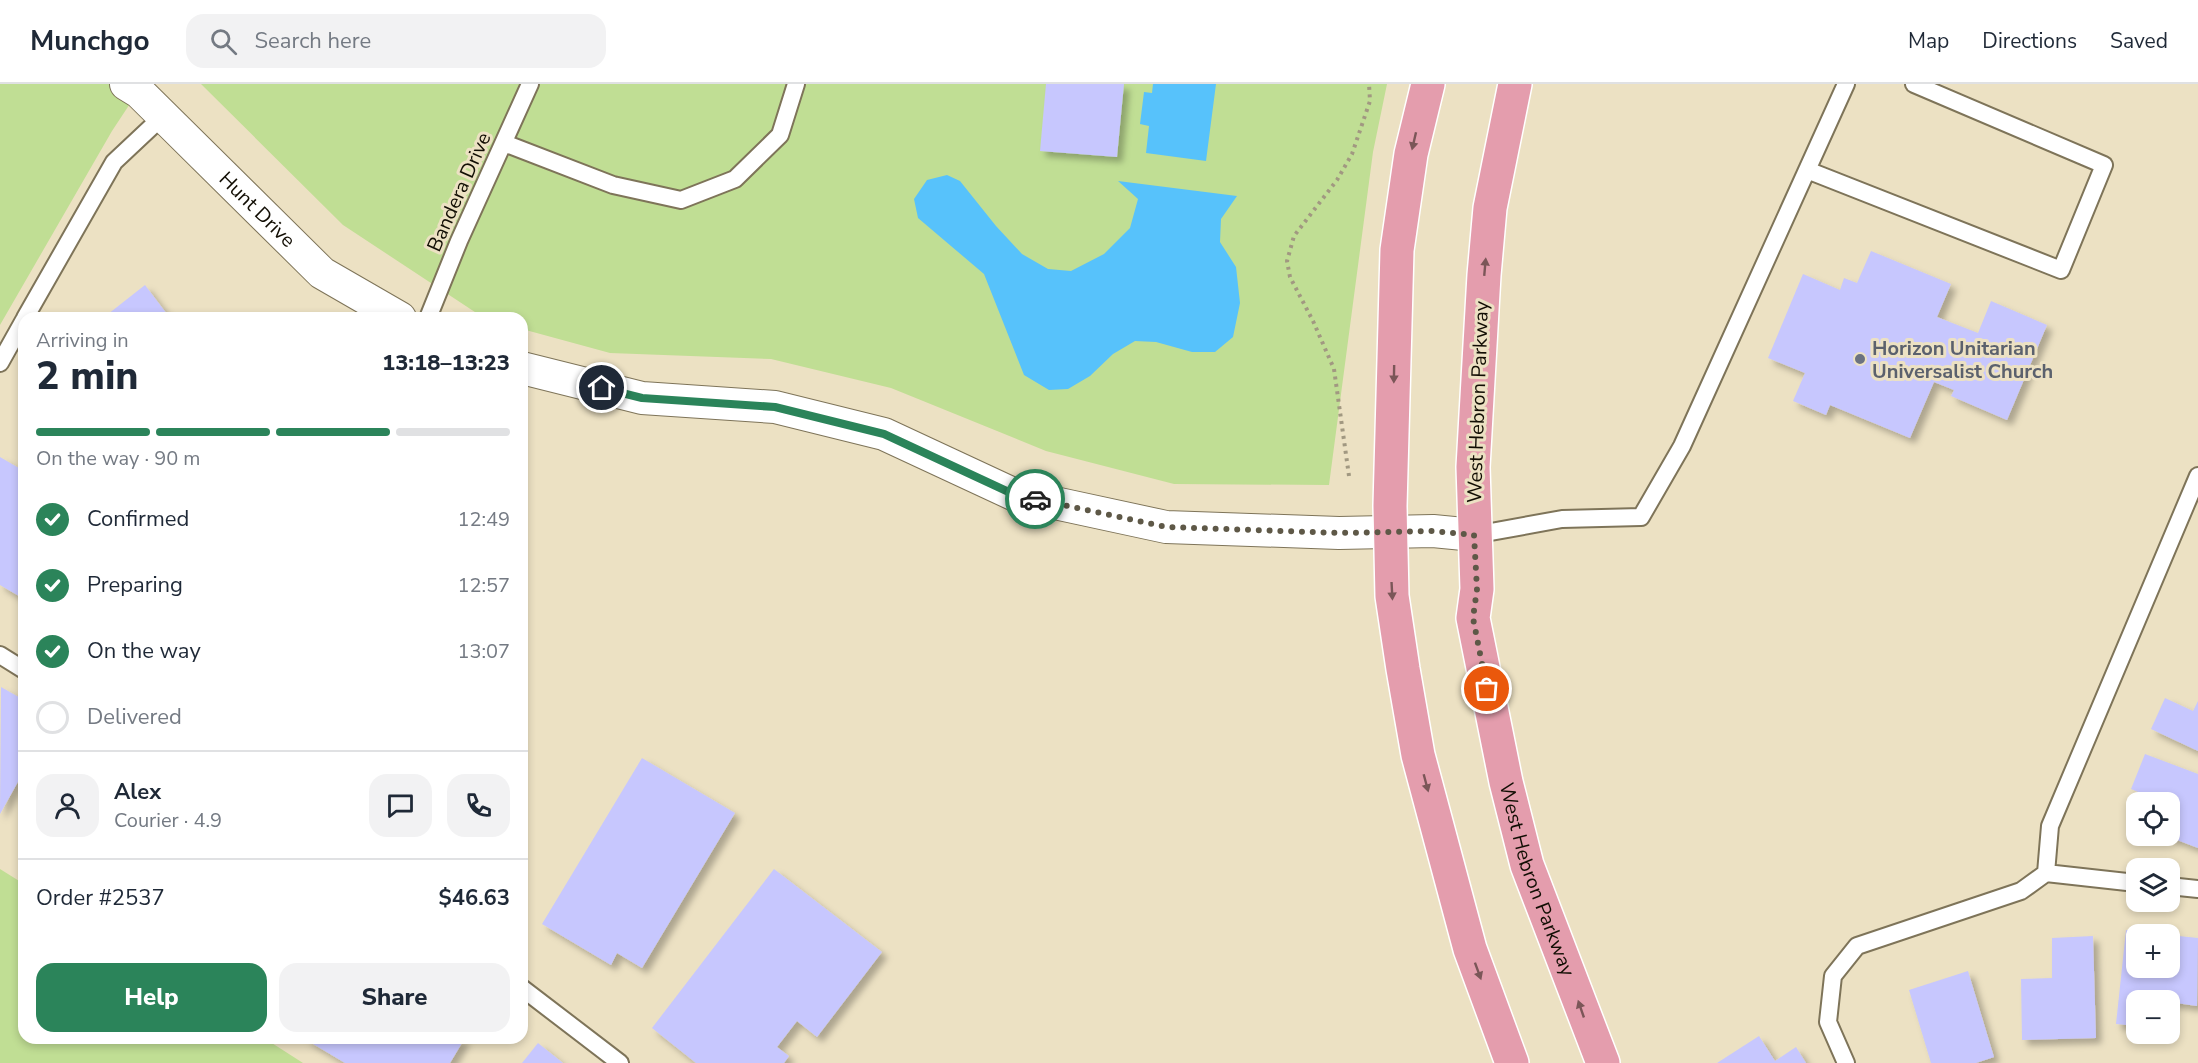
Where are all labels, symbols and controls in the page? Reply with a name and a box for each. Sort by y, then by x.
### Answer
search box [186,14,606,68]
text: Munchgo [30,22,150,60]
icon: search [207,25,240,58]
text: Search here [255,26,371,56]
text: Map [1908,27,1949,55]
text: Directions [1982,27,2077,55]
text: Saved [2110,27,2168,55]
street label: Bandera Drive [421,128,497,256]
one-way arrow [1409,132,1419,150]
street label: Hunt Drive [213,165,302,253]
one-way arrow [1480,257,1489,276]
street label: West Hebron Parkway [1461,300,1495,504]
text: Arriving in [36,327,129,354]
place label: Horizon Unitarian Universalist Church [1872,335,2053,385]
text: 13:18–13:23 [382,348,510,378]
text: 2 min [36,350,139,403]
marker: Horizon Unitarian Universalist Church [1853,352,1867,366]
pin [576,362,627,413]
one-way arrow [1389,364,1398,383]
icon: home [585,371,618,404]
text: On the way · 90 m [36,445,200,472]
courier [1005,469,1065,529]
icon: car [1019,483,1052,516]
icon: check [36,503,69,536]
text: Confirmed [87,504,189,534]
text: 12:49 [457,506,510,533]
icon: check [36,569,69,602]
text: Preparing [87,570,183,600]
text: 12:57 [457,572,510,599]
one-way arrow [1388,582,1397,601]
icon: check [36,635,69,668]
text: On the way [87,636,201,666]
text: 13:07 [457,638,510,665]
pin [1461,663,1512,714]
icon: bag [1470,672,1503,705]
text: Delivered [87,702,182,732]
button: person [36,774,99,837]
button: chat [369,774,432,837]
button: phone [447,774,510,837]
one-way arrow [1422,774,1431,792]
text: Alex [114,777,161,807]
street label: West Hebron Parkway [1493,780,1582,981]
map controls [2126,792,2180,1044]
button: locate [2126,792,2180,846]
text: Courier · 4.9 [114,807,222,834]
button: layers [2126,858,2180,912]
text: Order #2537 [36,883,165,913]
text: $46.63 [439,883,510,913]
button: + [2126,924,2180,978]
one-way arrow [1473,962,1483,980]
button: Help [36,963,267,1032]
button: Share [279,963,510,1032]
button: − [2126,990,2180,1044]
one-way arrow [1576,999,1586,1017]

